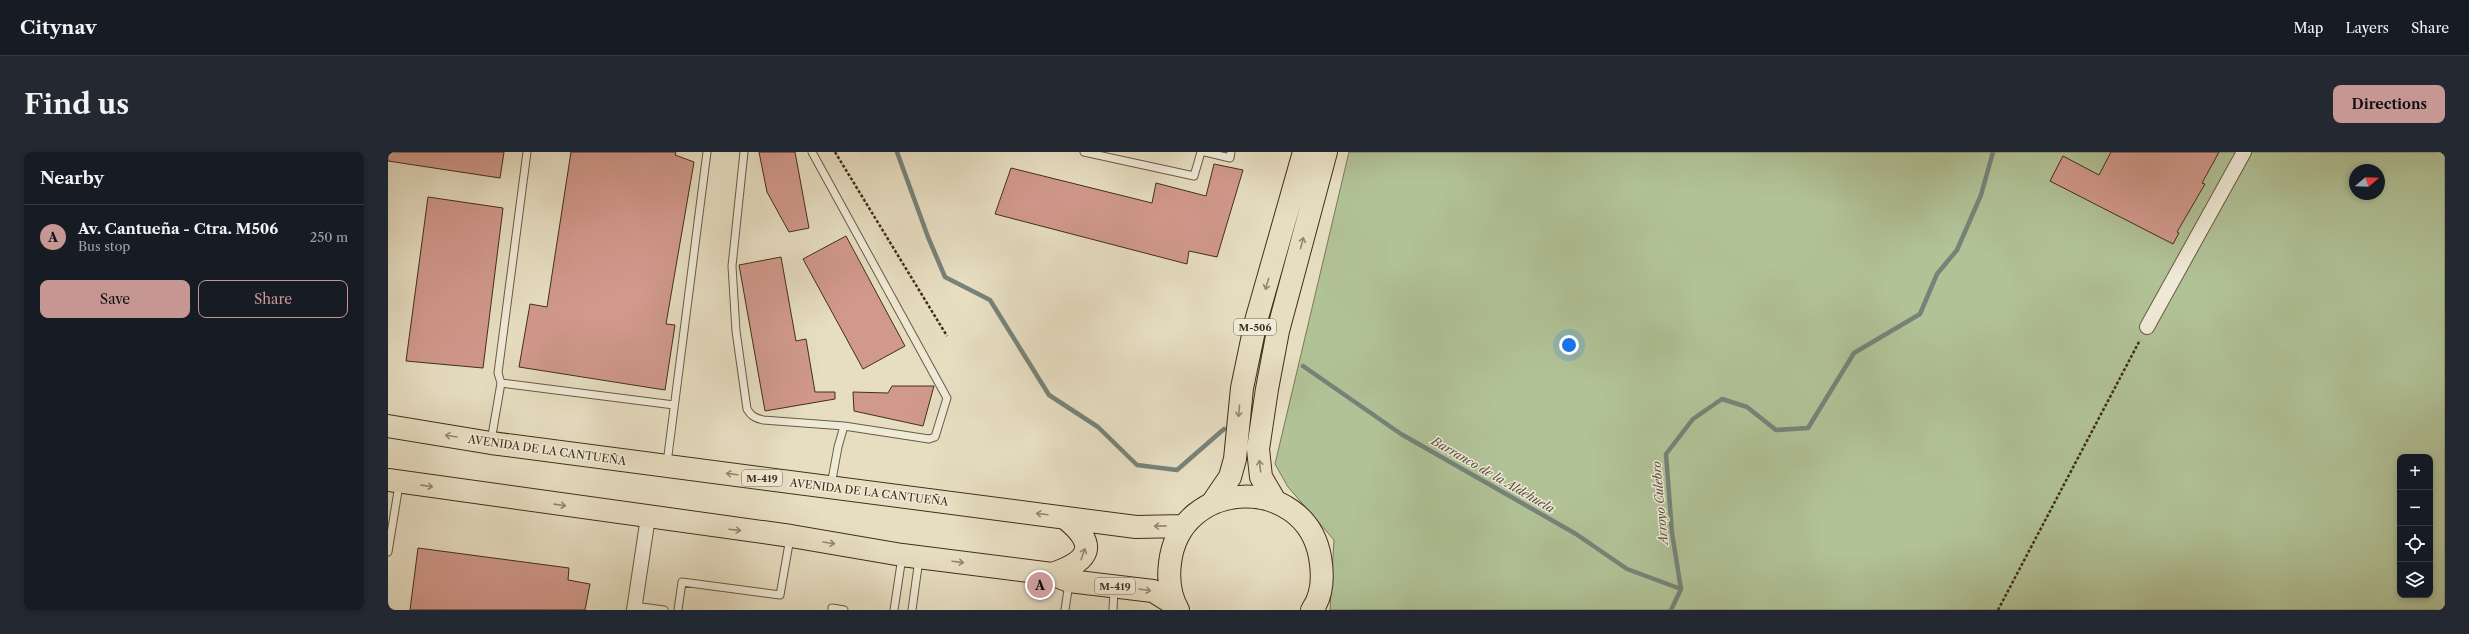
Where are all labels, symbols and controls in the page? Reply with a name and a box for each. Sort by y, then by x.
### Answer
text: Citynav [20,16,97,39]
text: Map [2293,19,2323,37]
text: Layers [2345,19,2389,37]
text: Share [2411,19,2449,37]
button: Directions [2333,85,2445,123]
text: Find us [24,87,129,121]
north arrow [2349,164,2385,200]
text: Nearby [40,168,104,188]
text: Av. Cantueña - Ctra. M506 [78,219,278,238]
text: A [48,229,58,245]
text: 250 m [310,229,348,245]
one-way arrow [1299,237,1306,250]
text: Bus stop [78,238,130,254]
one-way arrow [1263,277,1270,290]
button: Save [40,280,190,318]
button: Share [198,280,348,318]
road number: M-506 [1234,319,1276,335]
your location [1559,335,1579,355]
one-way arrow [1236,404,1243,417]
one-way arrow [445,432,458,440]
street label: AVENIDA DE LA CANTUEÑA [466,432,628,468]
water label: Barranco de la Aldehuela [1428,433,1557,516]
map controls [2397,454,2433,598]
button: + [2397,454,2433,490]
one-way arrow [1256,460,1264,473]
water label: Arroyo Culebro [1648,460,1671,547]
one-way arrow [726,470,739,478]
road number: M-419 [742,470,782,486]
street label: AVENIDA DE LA CANTUEÑA [788,475,950,509]
one-way arrow [420,482,433,490]
button: − [2397,490,2433,526]
one-way arrow [553,501,566,509]
one-way arrow [1036,511,1049,518]
one-way arrow [1154,522,1167,530]
one-way arrow [728,526,741,533]
button: locate [2397,526,2433,562]
one-way arrow [822,539,835,547]
one-way arrow [1080,547,1087,560]
one-way arrow [951,558,964,566]
button: layers [2397,562,2433,598]
pin: A [1027,570,1053,600]
road number: M-419 [1095,578,1135,594]
one-way arrow [1139,586,1152,594]

